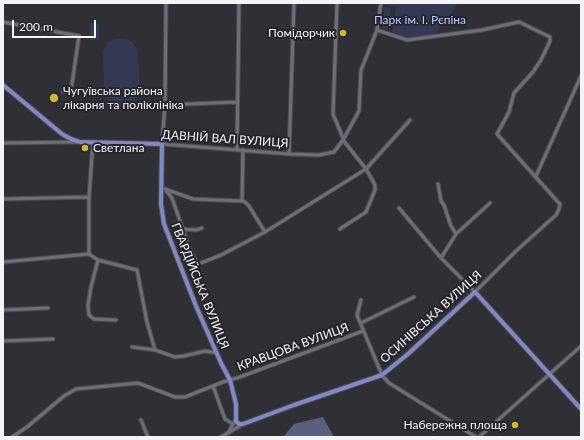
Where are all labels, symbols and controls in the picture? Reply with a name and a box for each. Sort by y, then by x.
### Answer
scale bar [14,12,98,38]
park label: Парк ім. І. Рєпіна [374,13,466,27]
text: 200 m [19,19,53,34]
place label: Помідорчик [268,26,335,40]
marker: Помідорчик [338,28,348,38]
place label: Чугуївська района лікарня та поліклініка [63,84,184,112]
marker: Чугуївська района лікарня та поліклініка [48,92,60,104]
street label: ДАВНІЙ ВАЛ ВУЛИЦЯ [161,127,289,151]
place label: Светлана [93,141,144,155]
marker: Светлана [80,143,90,153]
street label: ГВАРДІЙСЬКА ВУЛИЦЯ [168,221,232,351]
street label: ОСИНІВСЬКА ВУЛИЦЯ [377,268,485,366]
street label: КРАВЦОВА ВУЛИЦЯ [235,320,351,374]
place label: Набережна площа [404,418,507,432]
marker: Набережна площа [510,420,520,430]

